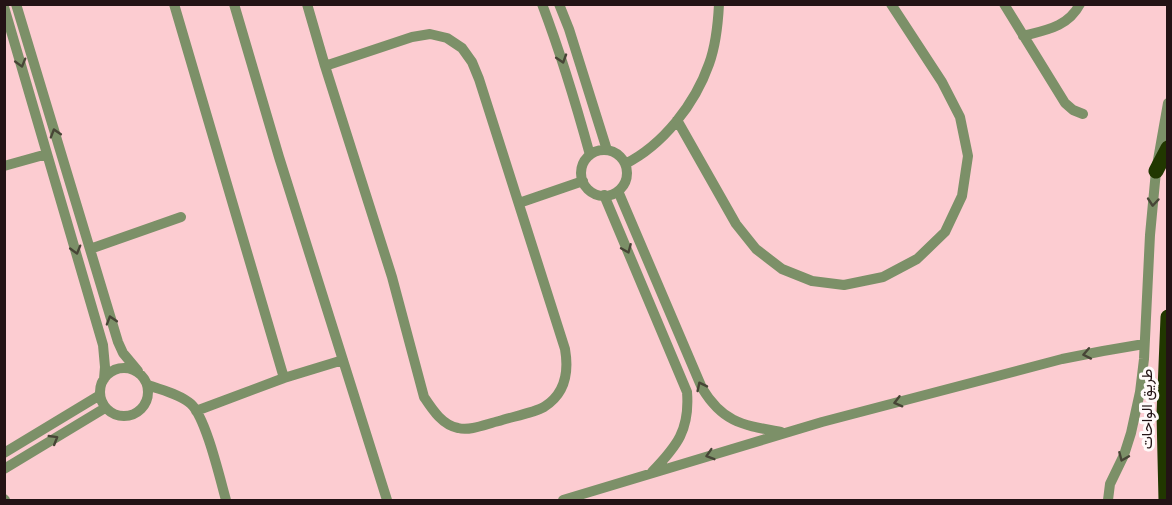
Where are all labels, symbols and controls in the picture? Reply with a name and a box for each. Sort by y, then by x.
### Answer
one-way arrow [555,53,567,64]
one-way arrow [14,57,26,68]
one-way arrow [50,129,62,139]
one-way arrow [1147,198,1160,207]
one-way arrow [620,243,632,254]
one-way arrow [68,245,81,255]
one-way arrow [106,315,118,326]
one-way arrow [1082,347,1092,360]
street label: طريق الواحات [1136,369,1157,449]
one-way arrow [697,381,709,392]
one-way arrow [893,395,903,407]
one-way arrow [48,434,58,446]
one-way arrow [705,448,716,460]
one-way arrow [1118,451,1130,462]

